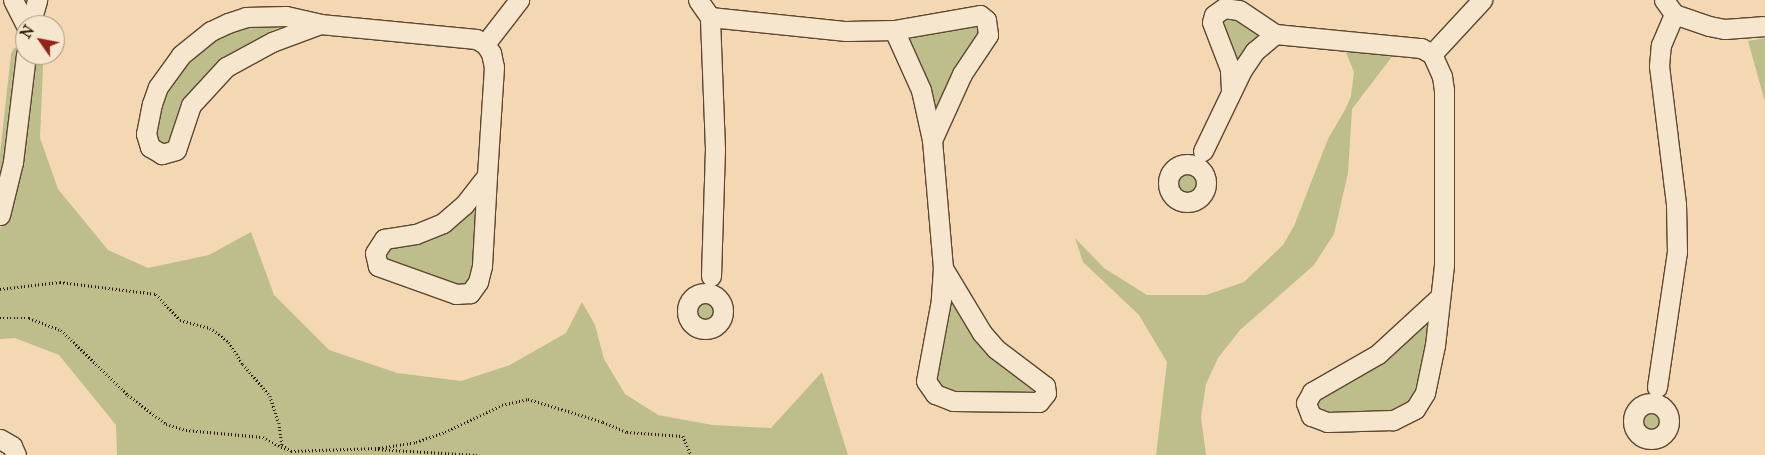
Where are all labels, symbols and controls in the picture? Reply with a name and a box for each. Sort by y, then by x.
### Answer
north arrow [15,15,65,65]
text: N [17,22,38,42]

